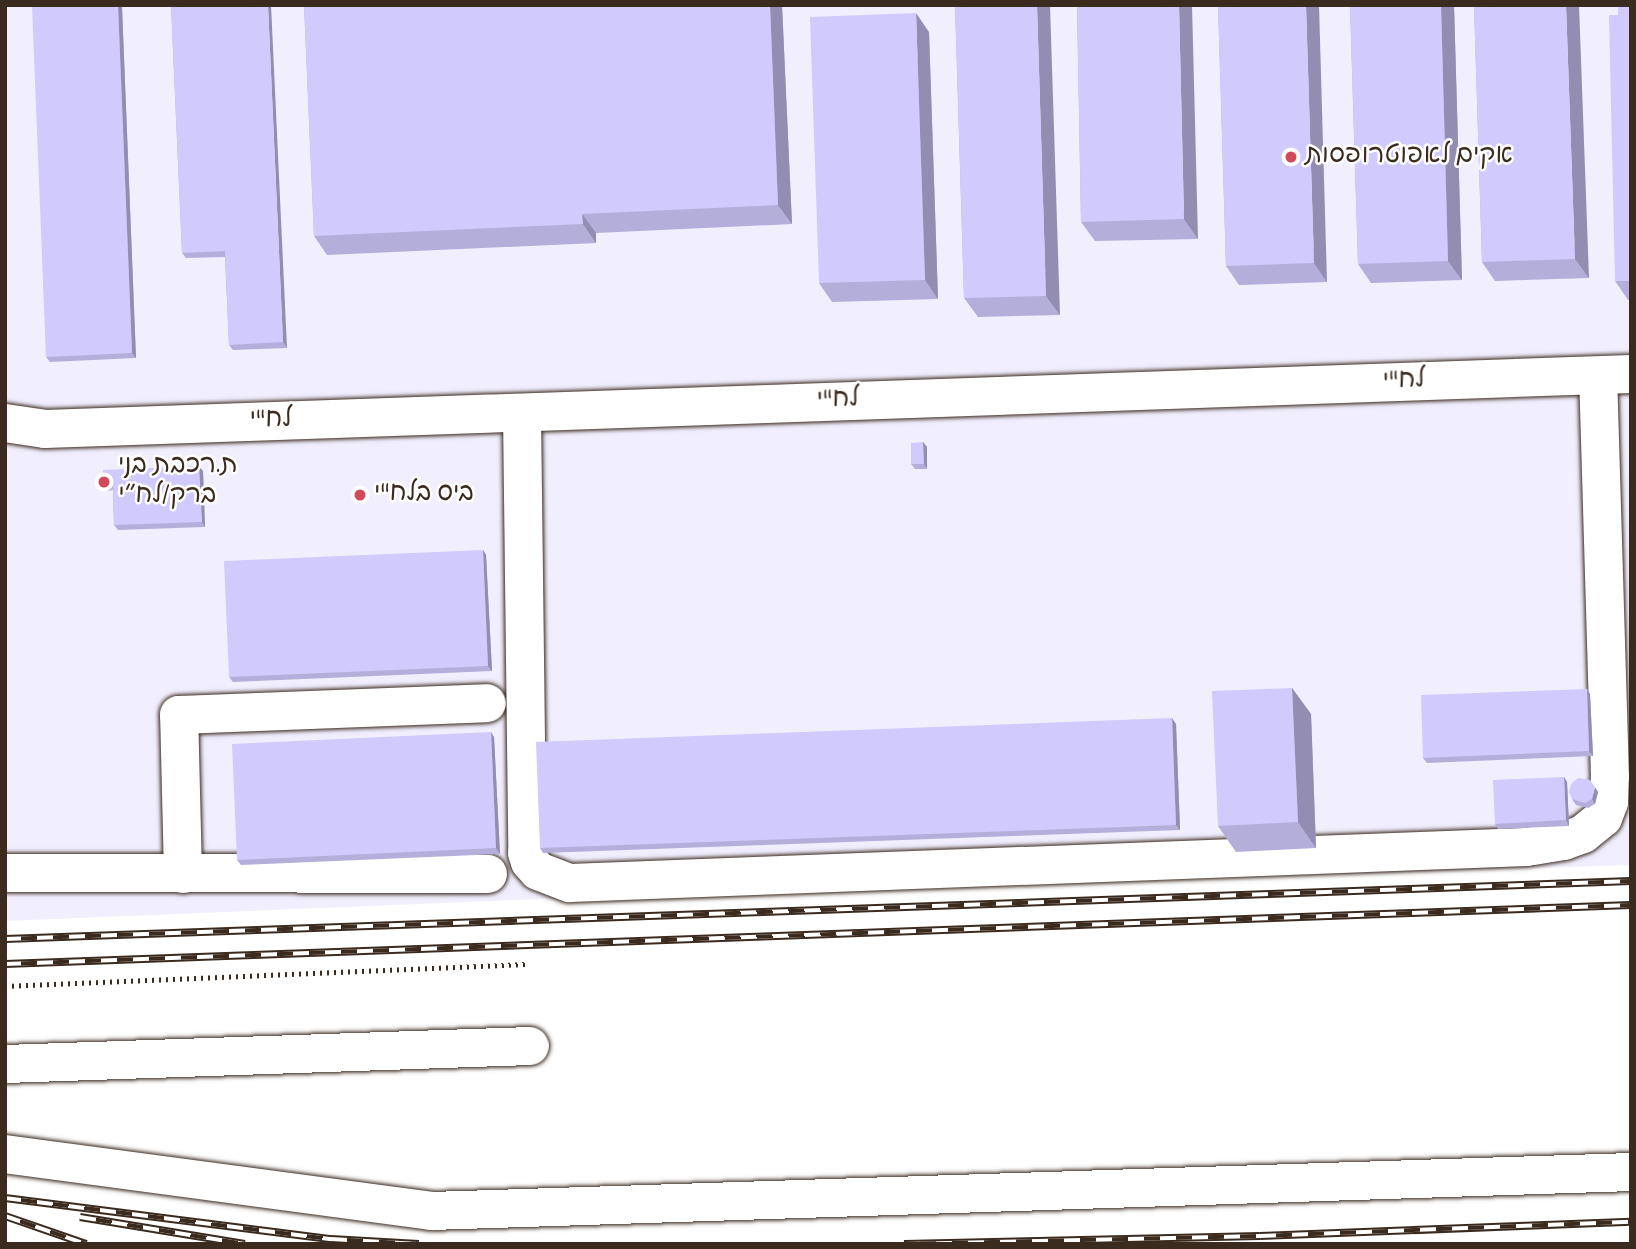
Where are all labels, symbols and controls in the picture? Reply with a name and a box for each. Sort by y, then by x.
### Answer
place label: אקים לאפוטרופסות [1305,141,1513,173]
marker: אקים לאפוטרופסות [1283,149,1299,165]
street label: לח"י [1382,366,1426,398]
street label: לח"י [816,385,860,417]
street label: לח"י [249,405,293,437]
place label: ת.רכבת בני ברק/לח״י [118,451,238,512]
marker: ת.רכבת בני ברק/לח״י [96,474,112,490]
place label: ביס בלח"י [374,479,474,511]
marker: ביס בלח"י [352,487,368,503]

